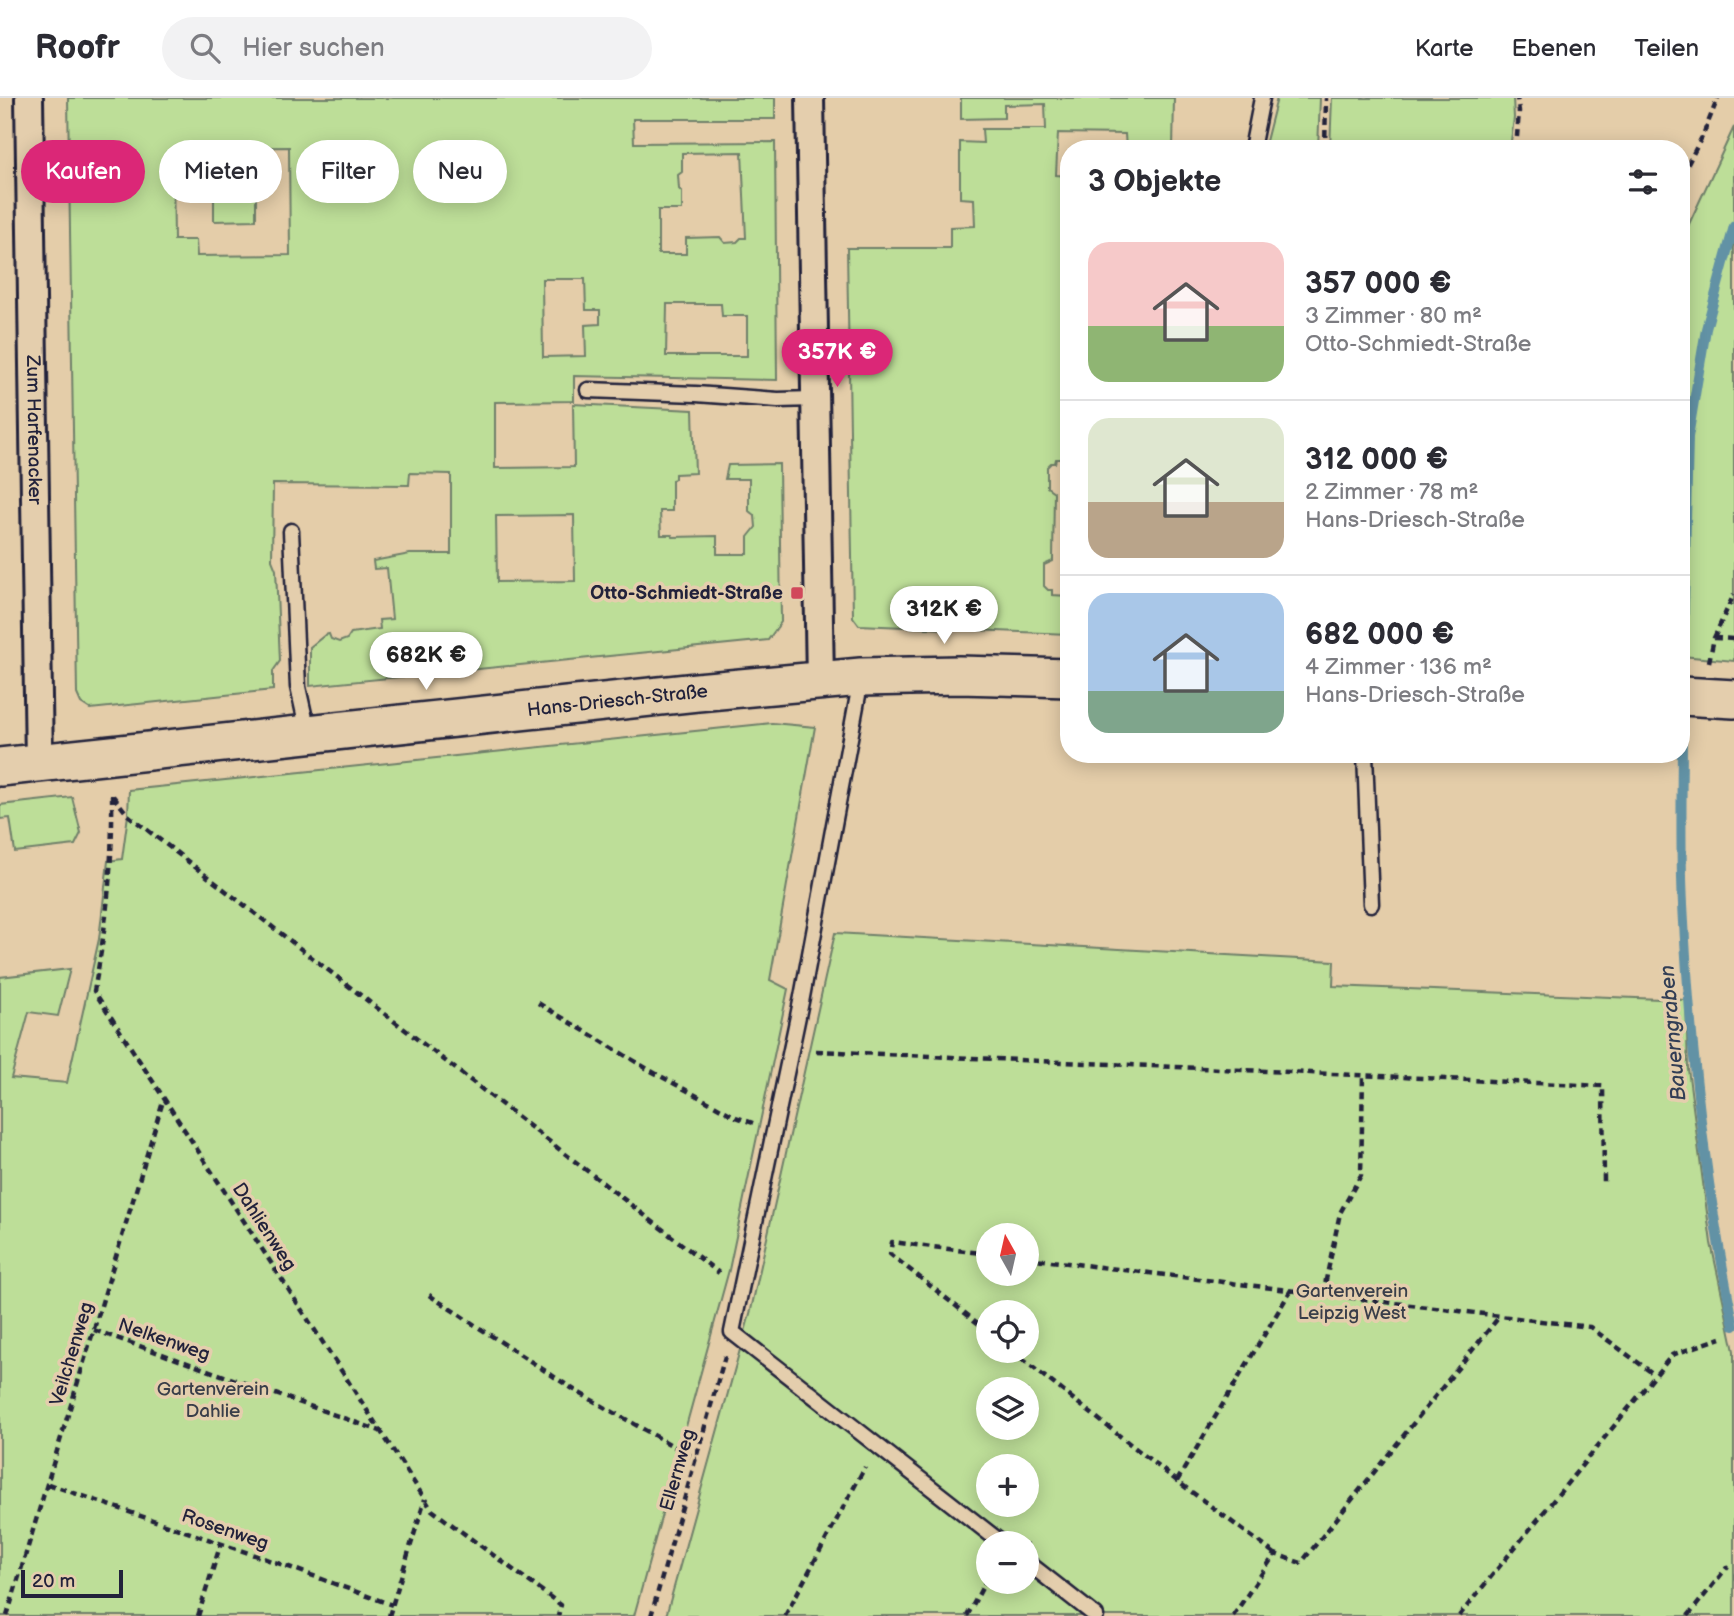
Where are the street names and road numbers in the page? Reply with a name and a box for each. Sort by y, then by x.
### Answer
street label: Zum Harfenacker [21,354,47,506]
street label: Hans-Driesch-Straße [526,680,709,722]
street label: Dahlienweg [227,1179,301,1275]
street label: Veilchenweg [45,1299,99,1409]
street label: Nelkenweg [115,1314,213,1366]
street label: Ellernweg [655,1426,701,1514]
street label: Rosenweg [179,1504,271,1556]

